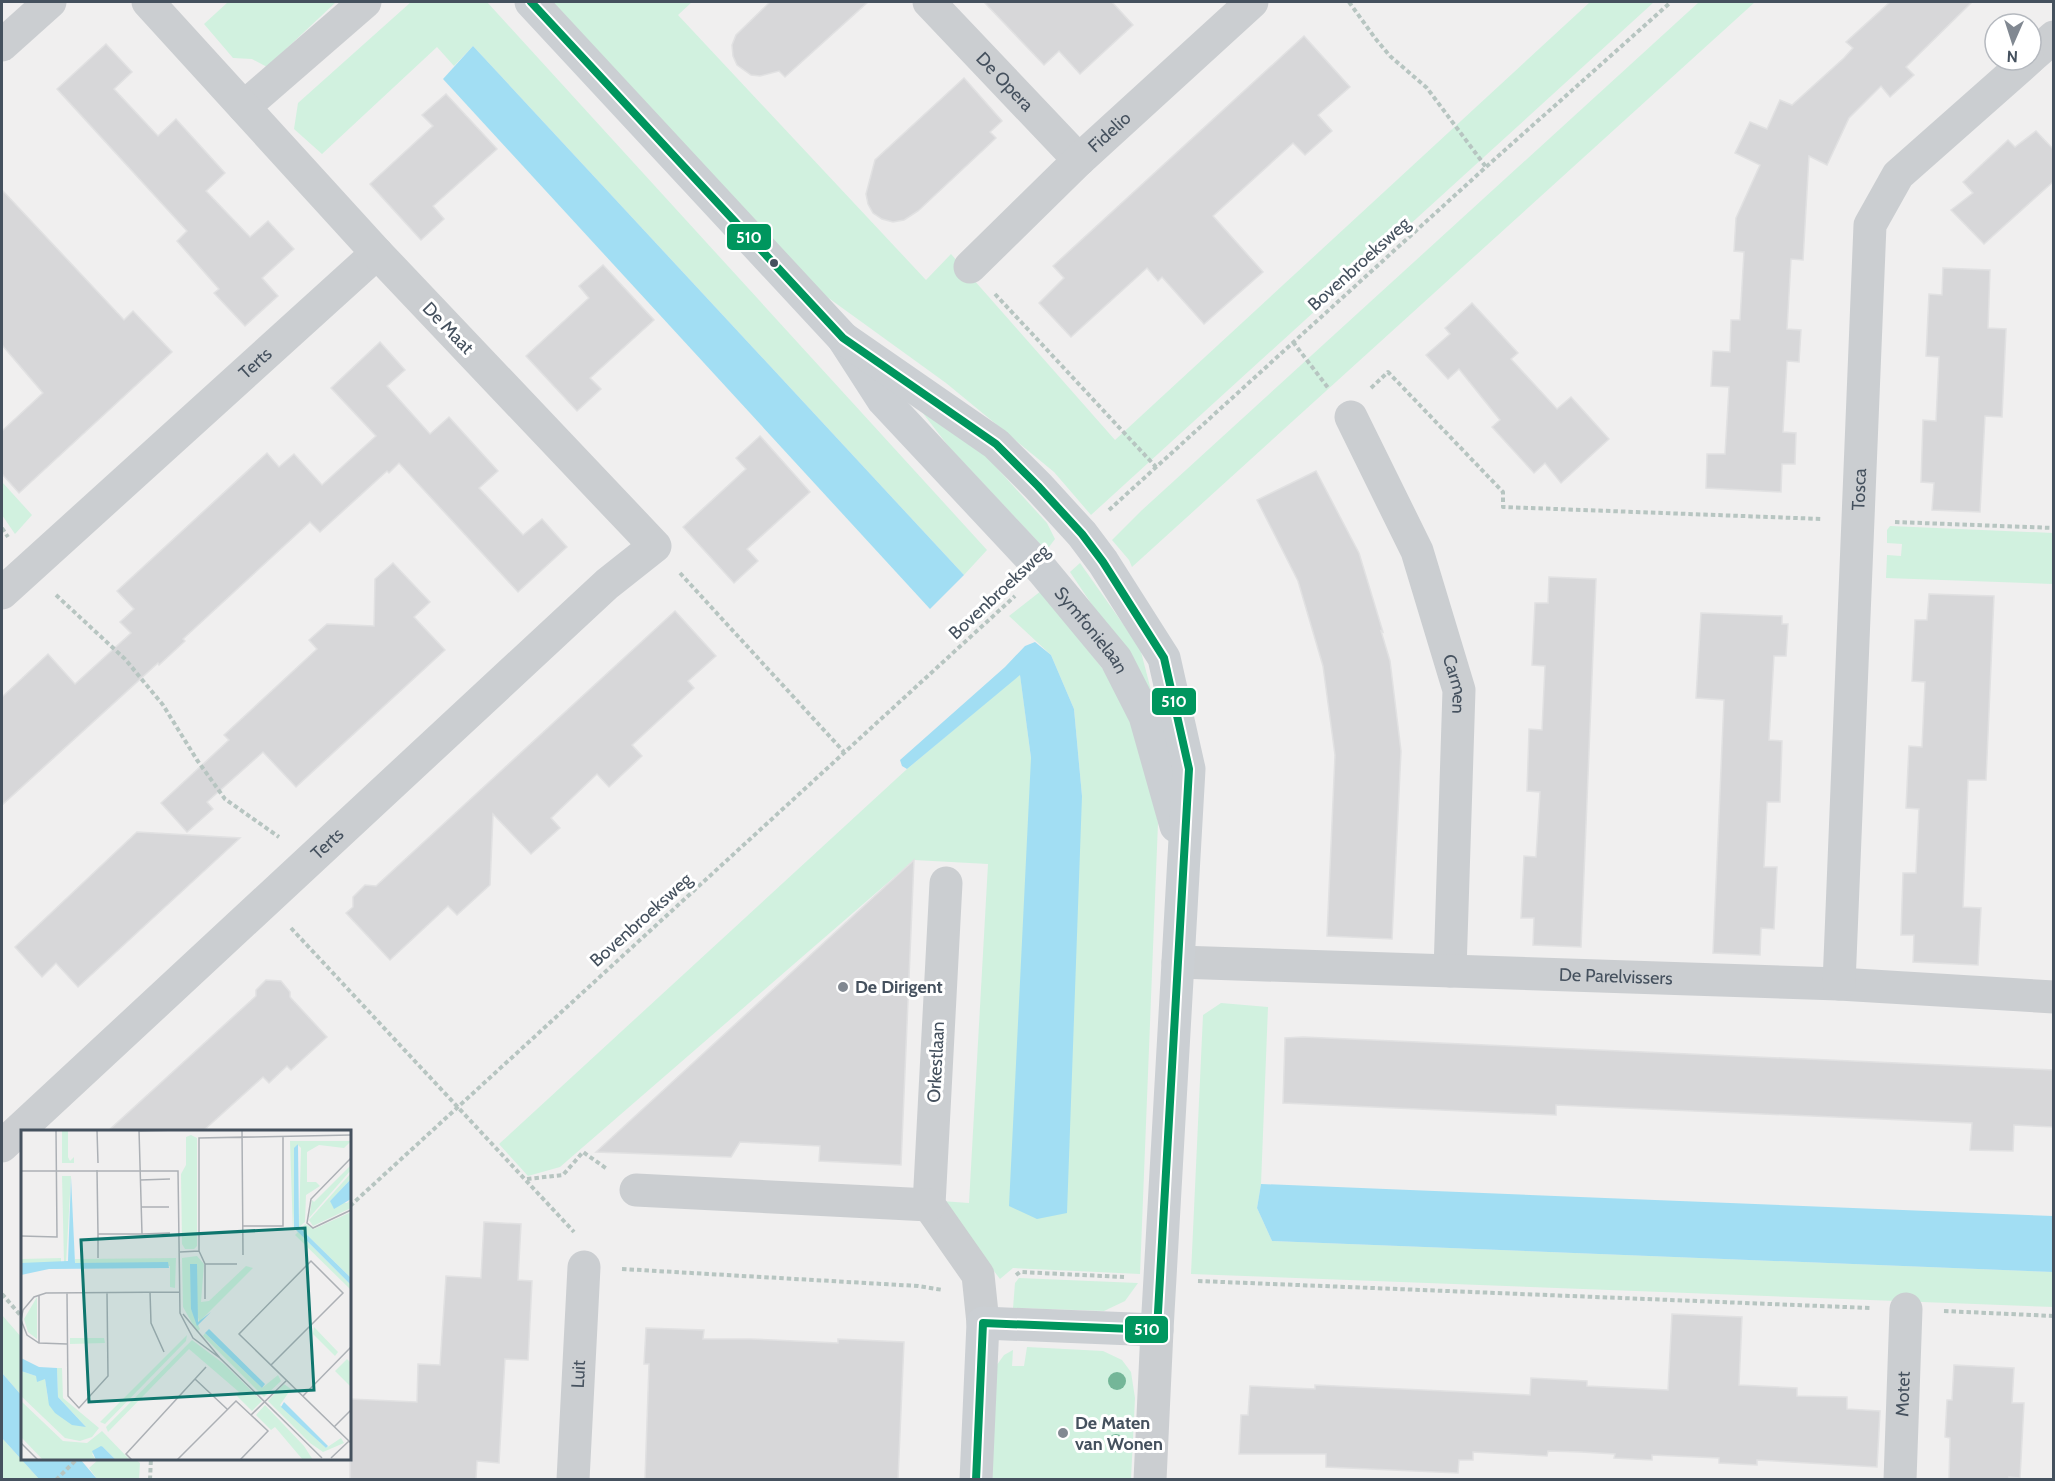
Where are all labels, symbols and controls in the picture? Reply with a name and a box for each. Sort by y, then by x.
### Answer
north arrow [1983,12,2043,72]
text: N [2006,47,2018,66]
street label: De Opera [971,48,1038,116]
street label: Fidelio [1083,107,1136,157]
street label: Bovenbroeksweg [1303,212,1415,316]
line badge: 510 [726,223,772,251]
text: 510 [736,228,762,247]
unlabelled marker [768,257,780,269]
street label: De Maat [418,297,478,359]
street label: Terts [234,343,276,384]
street label: Tosca [1847,467,1871,511]
street label: Bovenbroeksweg [944,539,1055,644]
street label: Symfonielaan [1050,582,1133,677]
street label: Carmen [1438,652,1471,714]
line badge: 510 [1151,687,1197,716]
text: 510 [1161,692,1187,711]
street label: Terts [306,823,348,864]
street label: Bovenbroeksweg [585,868,697,972]
street label: De Parelvissers [1559,964,1673,989]
place label: De Dirigent [855,976,943,998]
marker: De Dirigent [836,980,850,994]
street label: Orkestlaan [923,1021,949,1103]
inset map [21,1130,351,1460]
line badge: 510 [1124,1315,1169,1344]
text: 510 [1134,1320,1160,1339]
street label: Luit [567,1359,590,1389]
street label: Motet [1891,1371,1915,1417]
place label: De Maten van Wonen [1075,1412,1163,1455]
marker: De Maten van Wonen [1056,1426,1070,1440]

